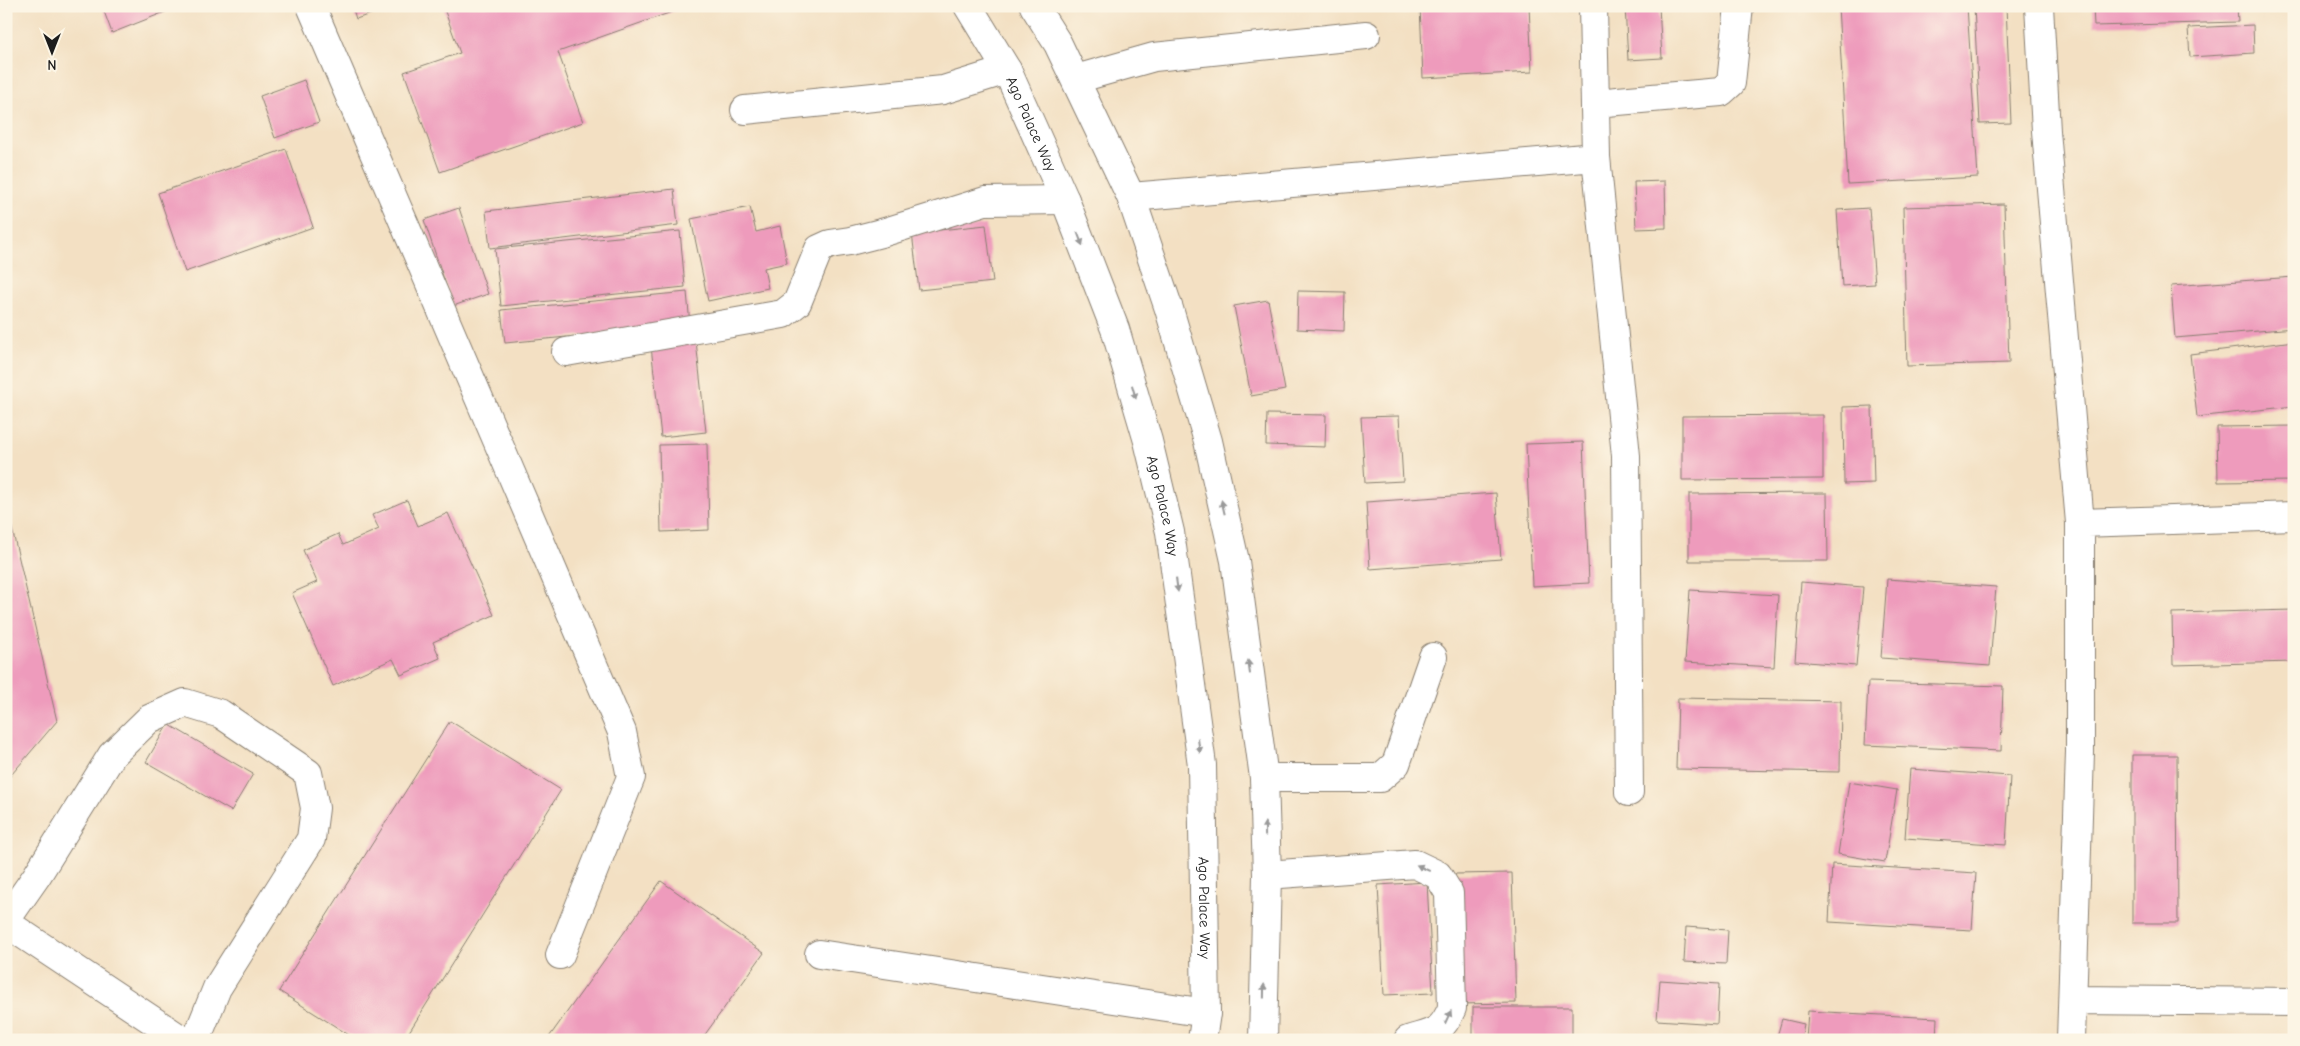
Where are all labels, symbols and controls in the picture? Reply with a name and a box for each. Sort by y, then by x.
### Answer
north arrow [28,28,78,78]
text: N [47,56,57,73]
street label: Ago Palace Way [1002,73,1060,175]
one-way arrow [1076,232,1084,247]
one-way arrow [1130,385,1138,400]
street label: Ago Palace Way [1143,454,1182,557]
one-way arrow [1219,499,1227,514]
one-way arrow [1174,577,1182,593]
one-way arrow [1245,659,1253,675]
one-way arrow [1196,738,1204,754]
one-way arrow [1261,820,1269,836]
street label: Ago Palace Way [1194,856,1214,959]
one-way arrow [1416,864,1430,872]
one-way arrow [1260,983,1268,999]
one-way arrow [1444,1010,1452,1024]

